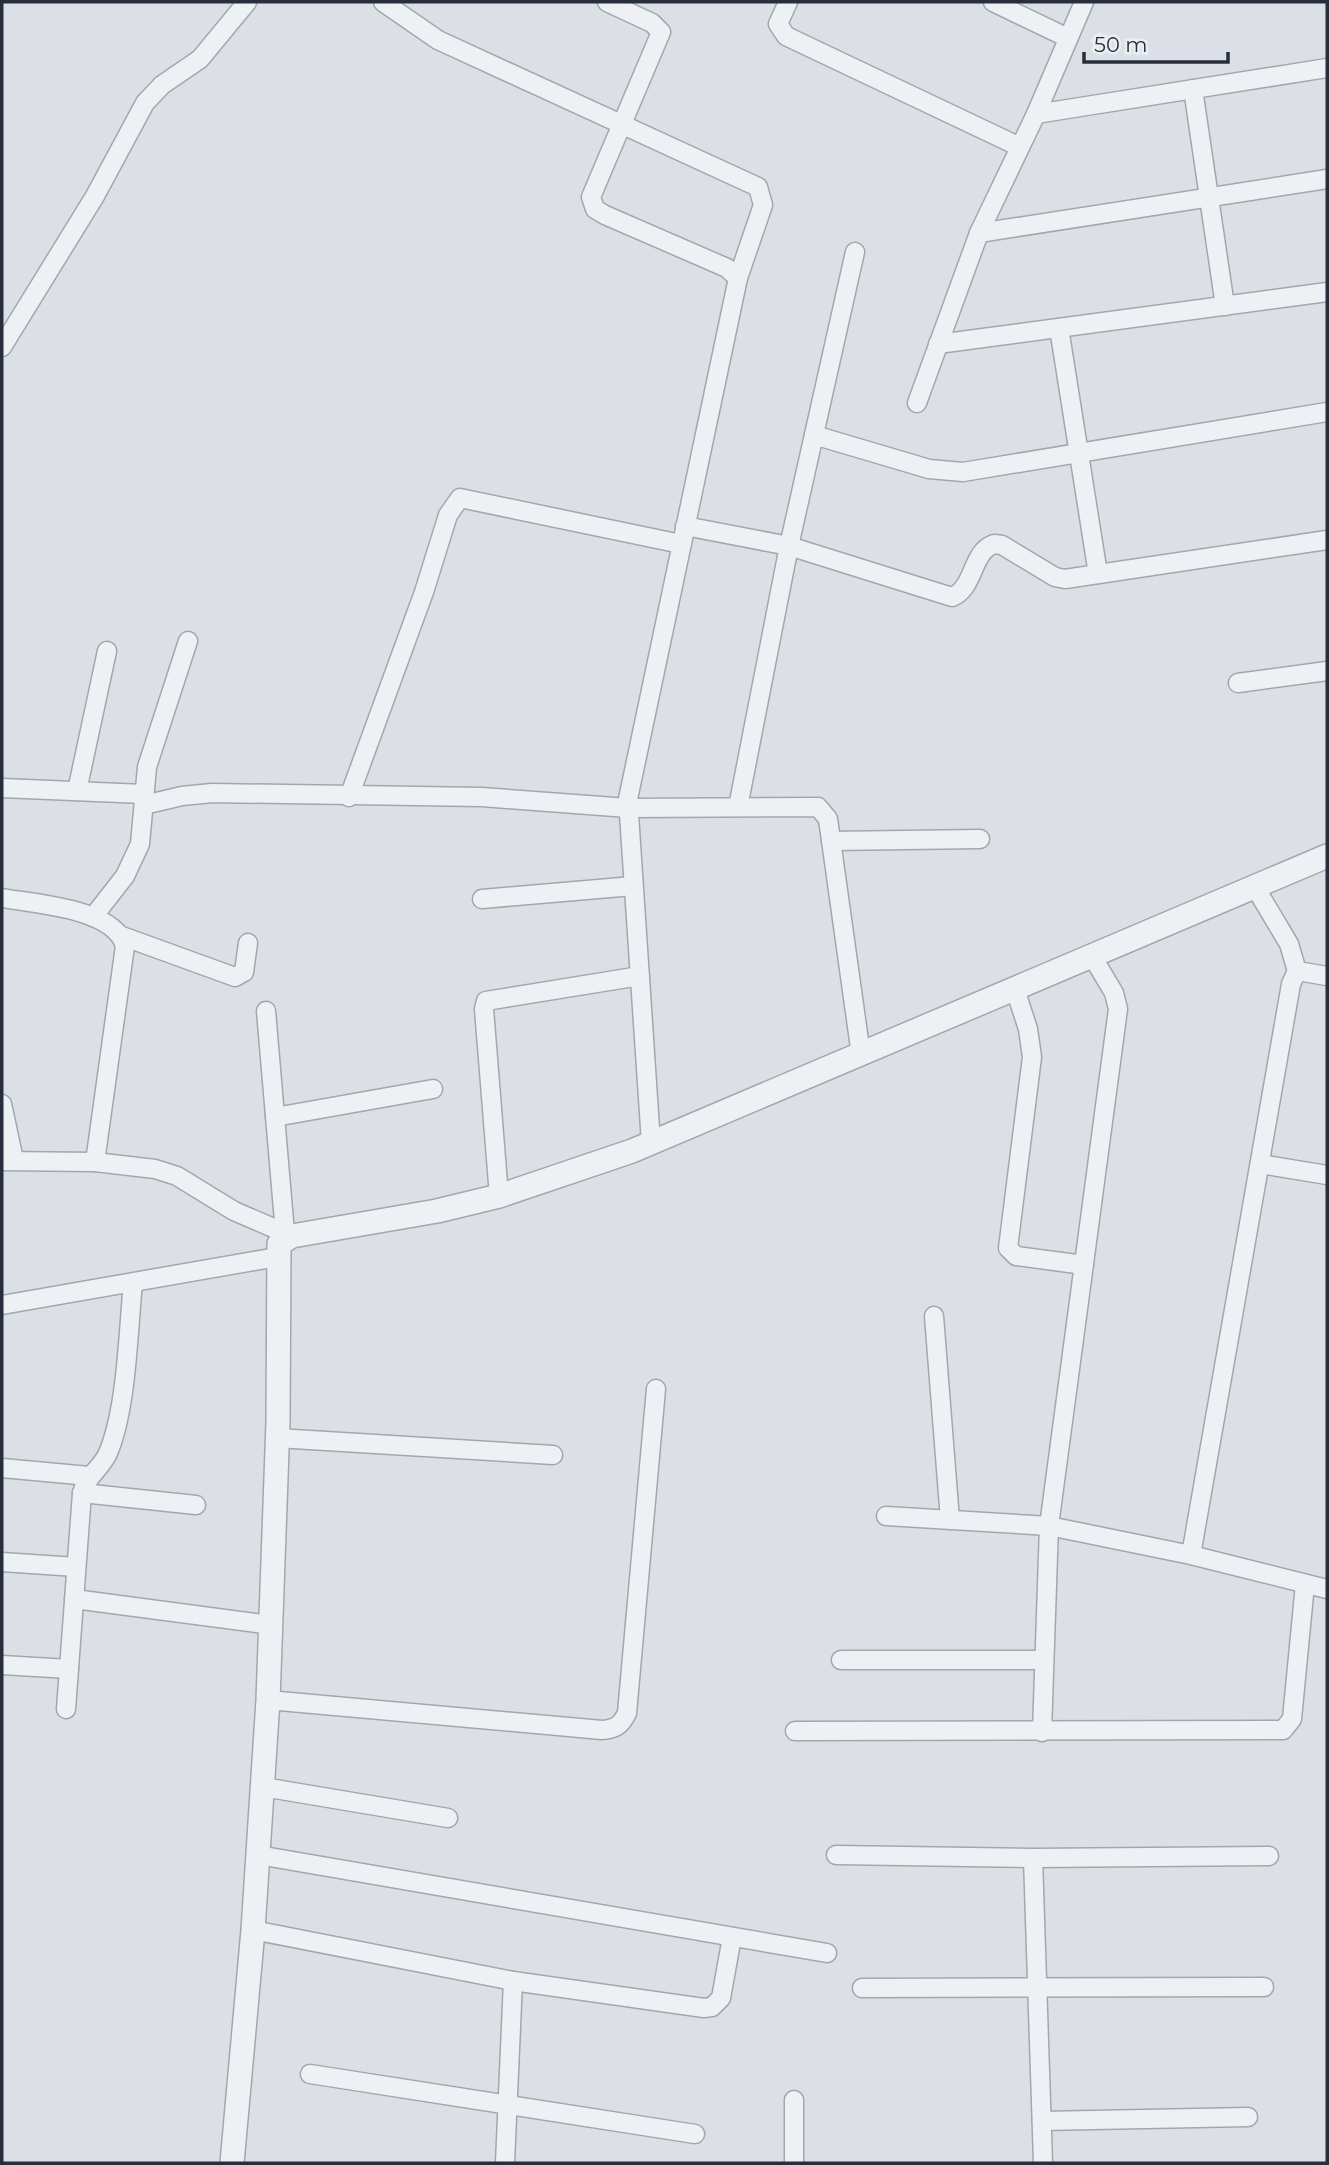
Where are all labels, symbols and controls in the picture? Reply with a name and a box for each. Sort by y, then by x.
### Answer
scale bar [1084,21,1228,65]
text: 50 m [1094,32,1148,57]

